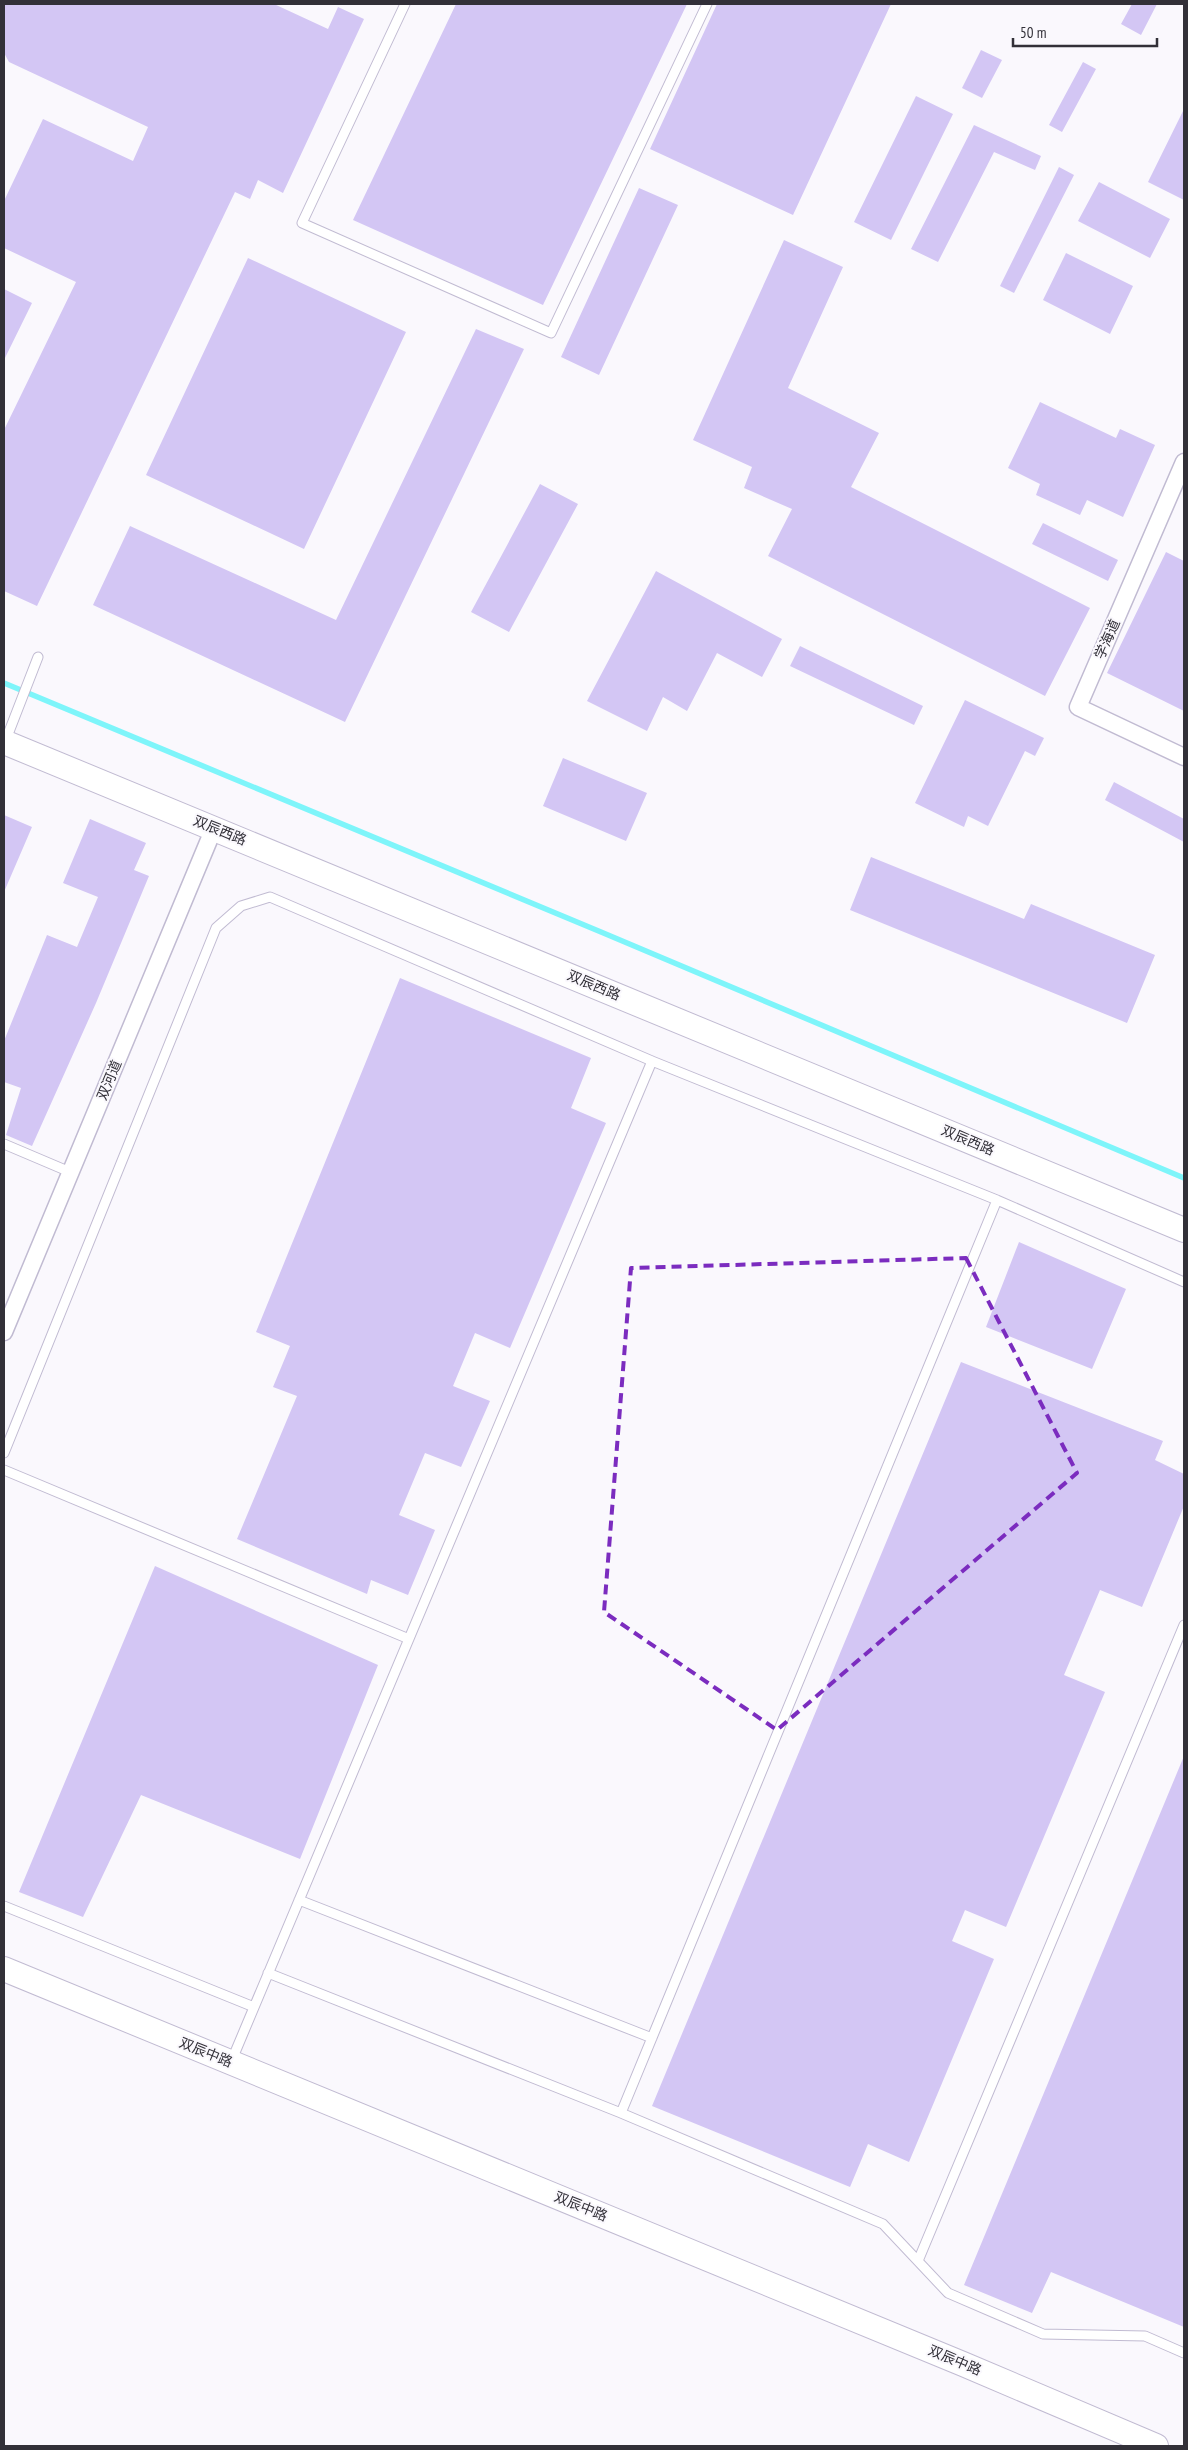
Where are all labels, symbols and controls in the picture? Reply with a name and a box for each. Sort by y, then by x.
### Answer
scale bar [1013,15,1157,47]
text: 50 m [1020,23,1046,42]
street label: 学海道 [1090,616,1124,662]
street label: 双辰西路 [191,811,249,849]
street label: 双辰西路 [565,966,623,1004]
street label: 双河道 [93,1057,125,1103]
street label: 双辰西路 [939,1121,997,1159]
street label: 双辰中路 [177,2033,235,2071]
street label: 双辰中路 [552,2187,610,2225]
street label: 双辰中路 [926,2341,984,2379]

